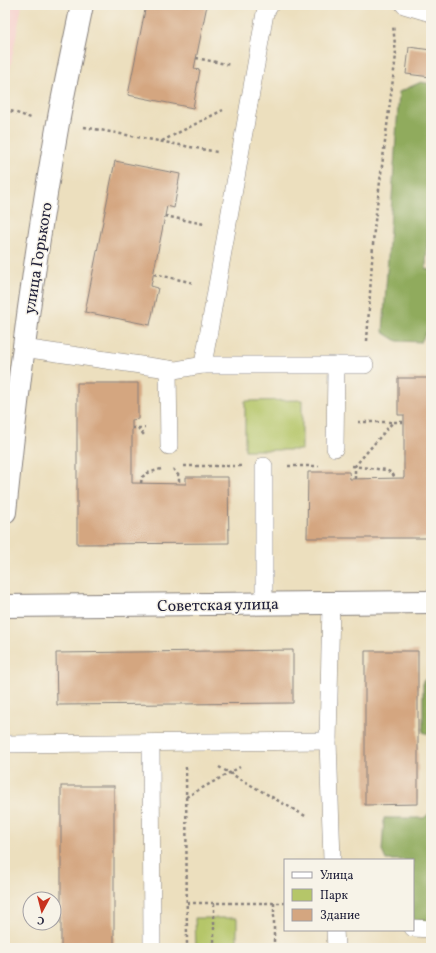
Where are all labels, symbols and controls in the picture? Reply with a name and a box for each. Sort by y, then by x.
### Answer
street label: улица Горького [19,201,59,316]
street label: Советская улица [157,594,279,618]
legend [284,859,414,931]
text: Улица [320,868,353,884]
text: Парк [320,888,348,904]
north arrow [22,891,62,931]
text: Здание [320,908,360,924]
text: С [37,912,45,927]

